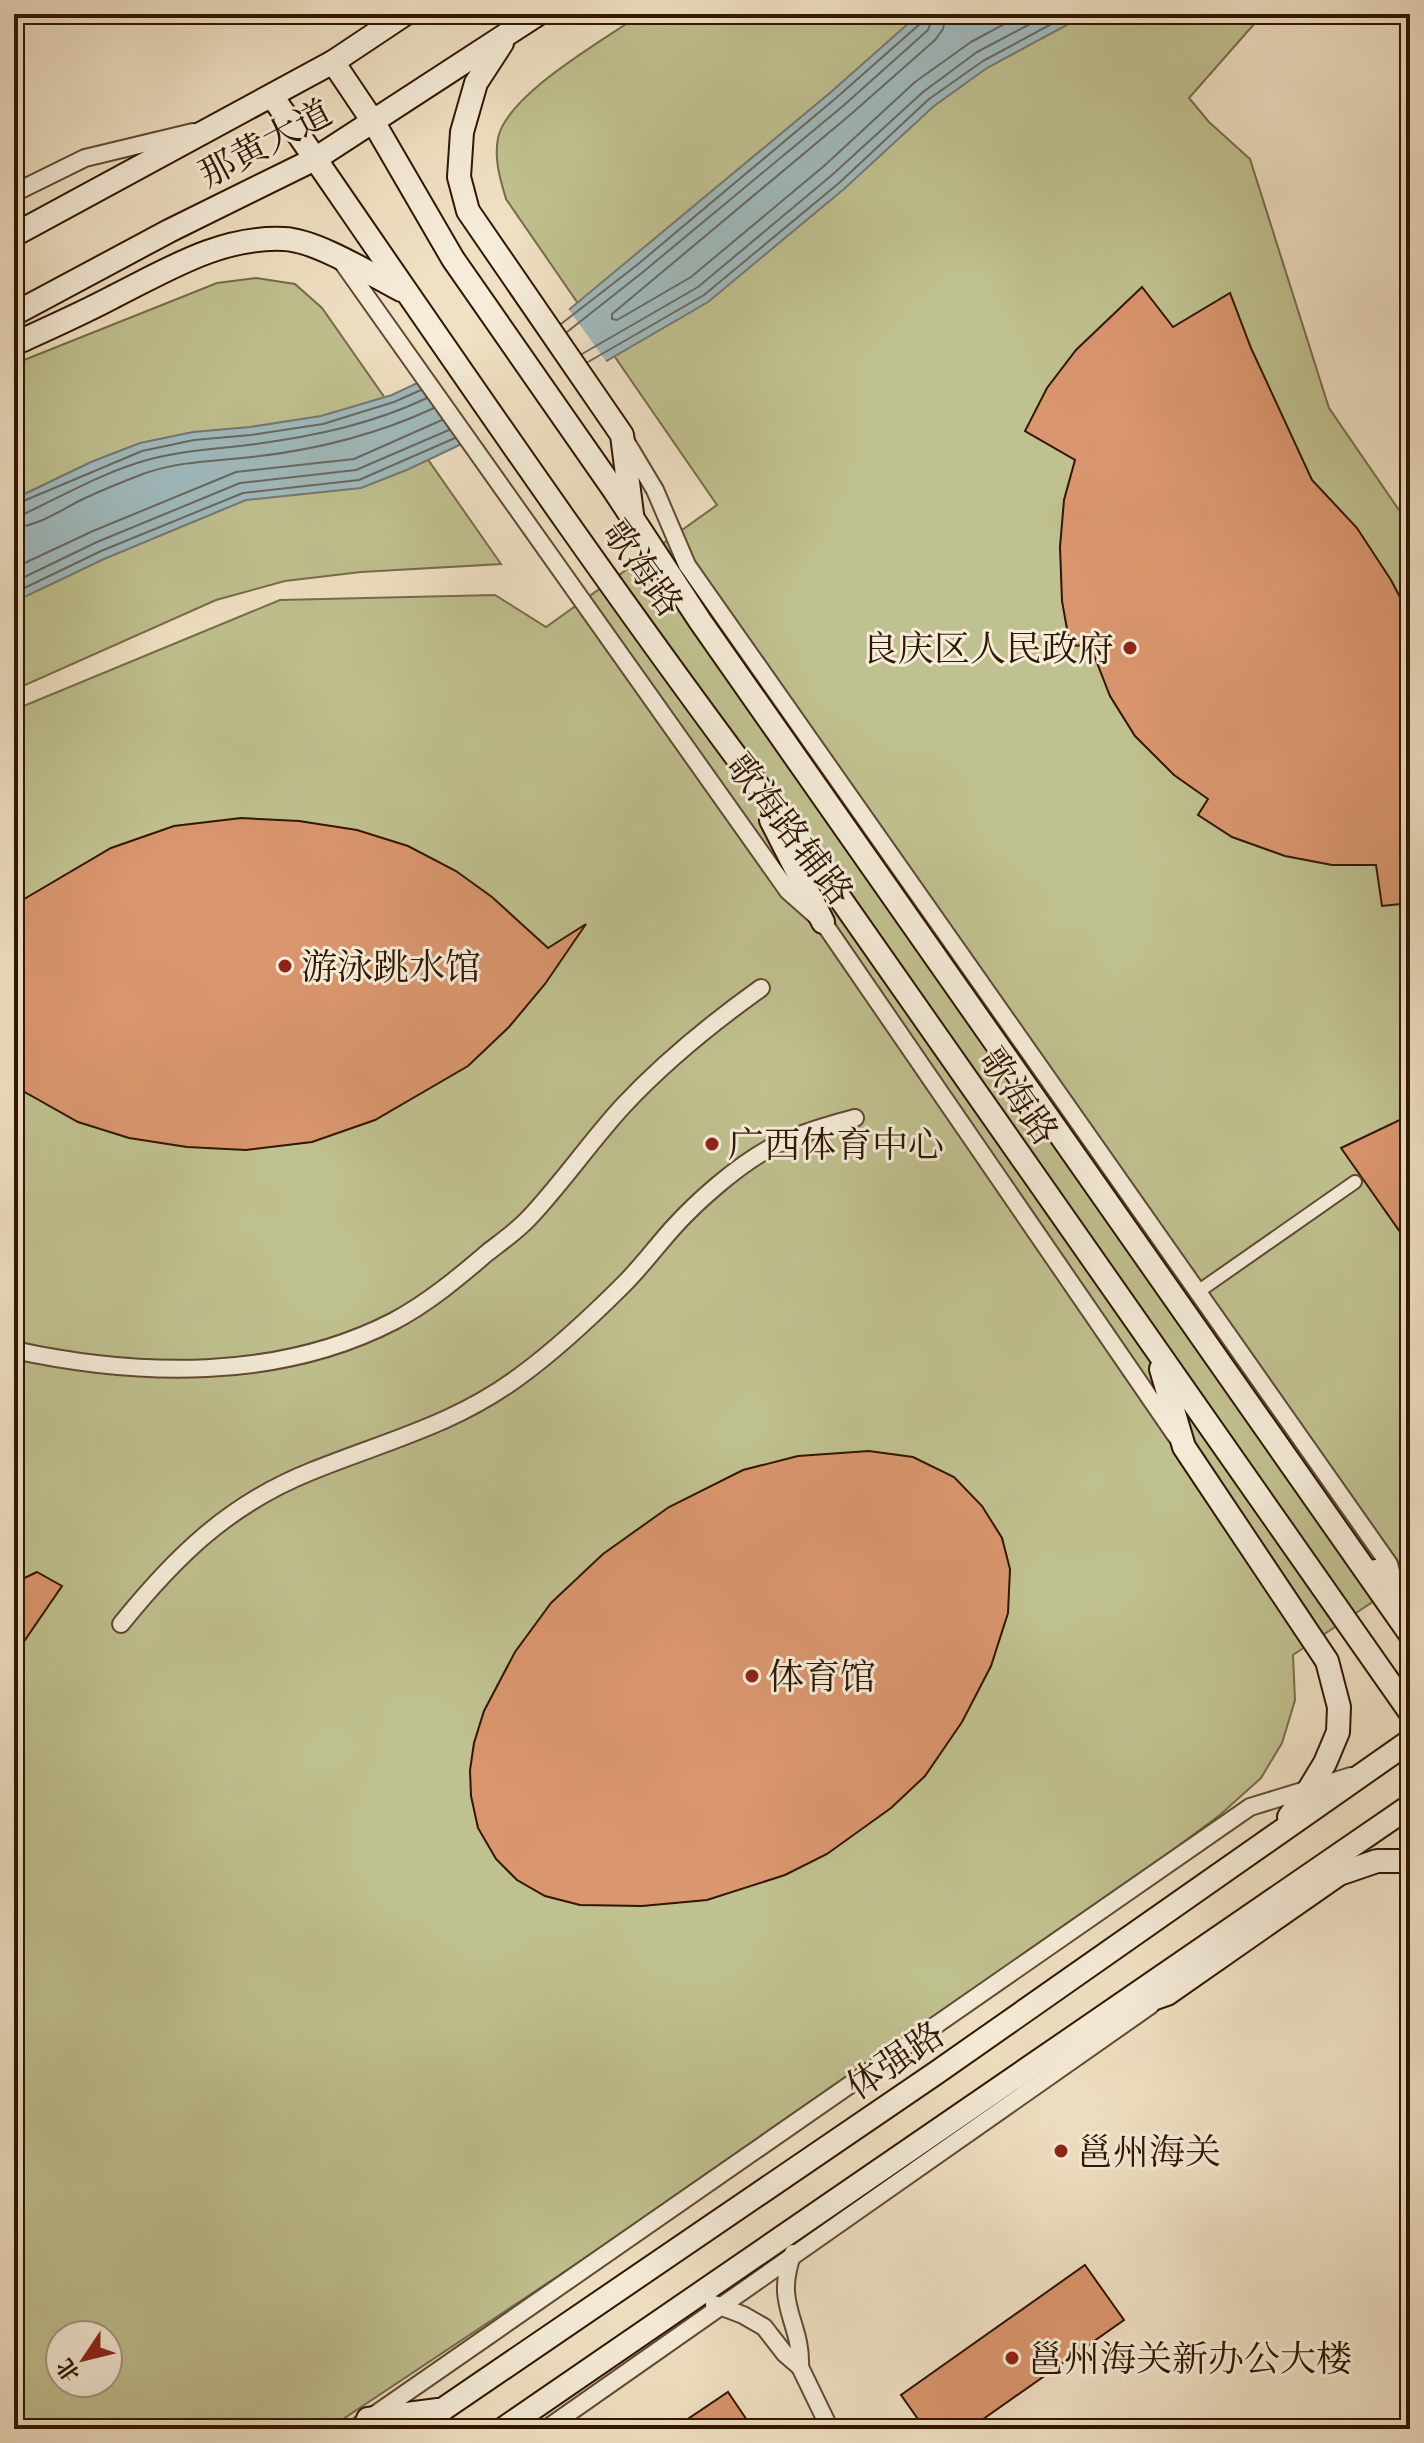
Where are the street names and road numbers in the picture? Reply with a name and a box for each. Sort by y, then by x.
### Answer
street label: 那黄大道 [190,88,340,198]
street label: 歌海路 [592,510,694,626]
street label: 歌海路辅路 [716,744,864,914]
street label: 歌海路 [969,1038,1069,1154]
street label: 体强路 [837,2010,953,2110]

